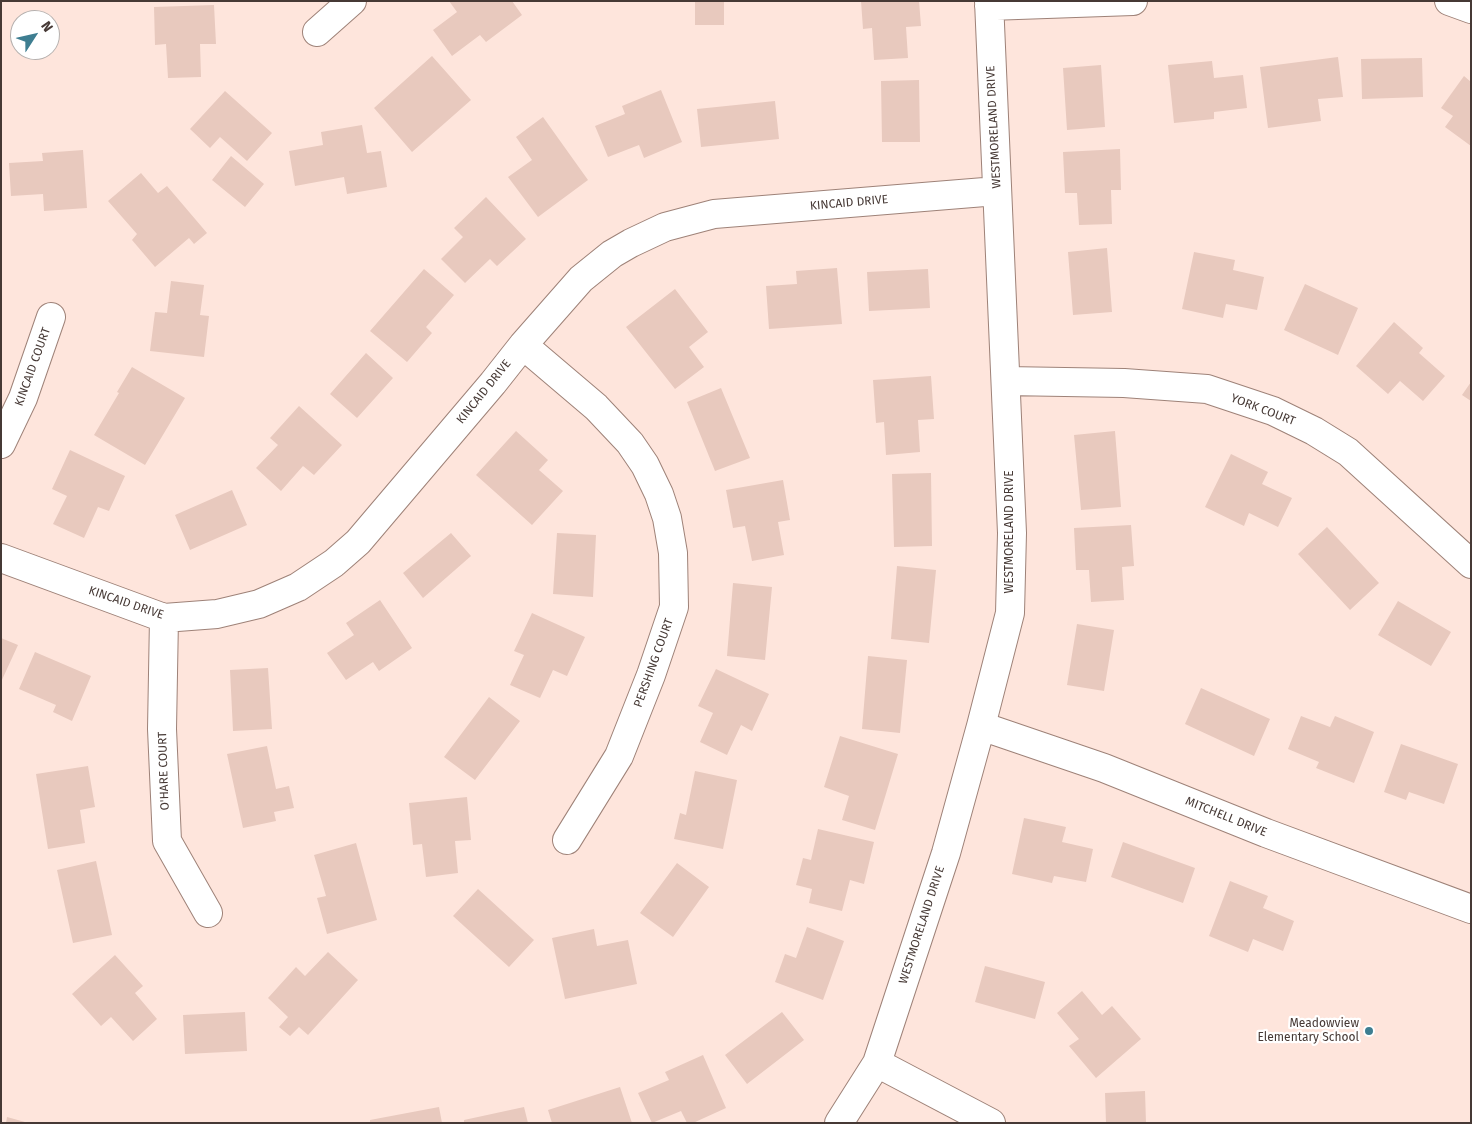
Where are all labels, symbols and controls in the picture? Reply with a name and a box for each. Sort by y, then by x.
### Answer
north arrow [10,10,60,60]
text: N [37,18,57,35]
street label: WESTMORELAND DRIVE [984,65,1004,189]
street label: KINCAID DRIVE [809,192,889,214]
street label: KINCAID COURT [12,326,54,408]
street label: KINCAID DRIVE [454,357,514,427]
street label: YORK COURT [1229,391,1297,429]
street label: WESTMORELAND DRIVE [1003,470,1017,594]
street label: KINCAID DRIVE [87,583,165,623]
street label: PERSHING COURT [631,617,677,709]
street label: O'HARE COURT [155,731,173,811]
street label: MITCHELL DRIVE [1183,794,1269,840]
street label: WESTMORELAND DRIVE [896,864,948,986]
place label: Meadowview Elementary School [1257,1017,1359,1045]
marker: Meadowview Elementary School [1363,1025,1375,1037]

